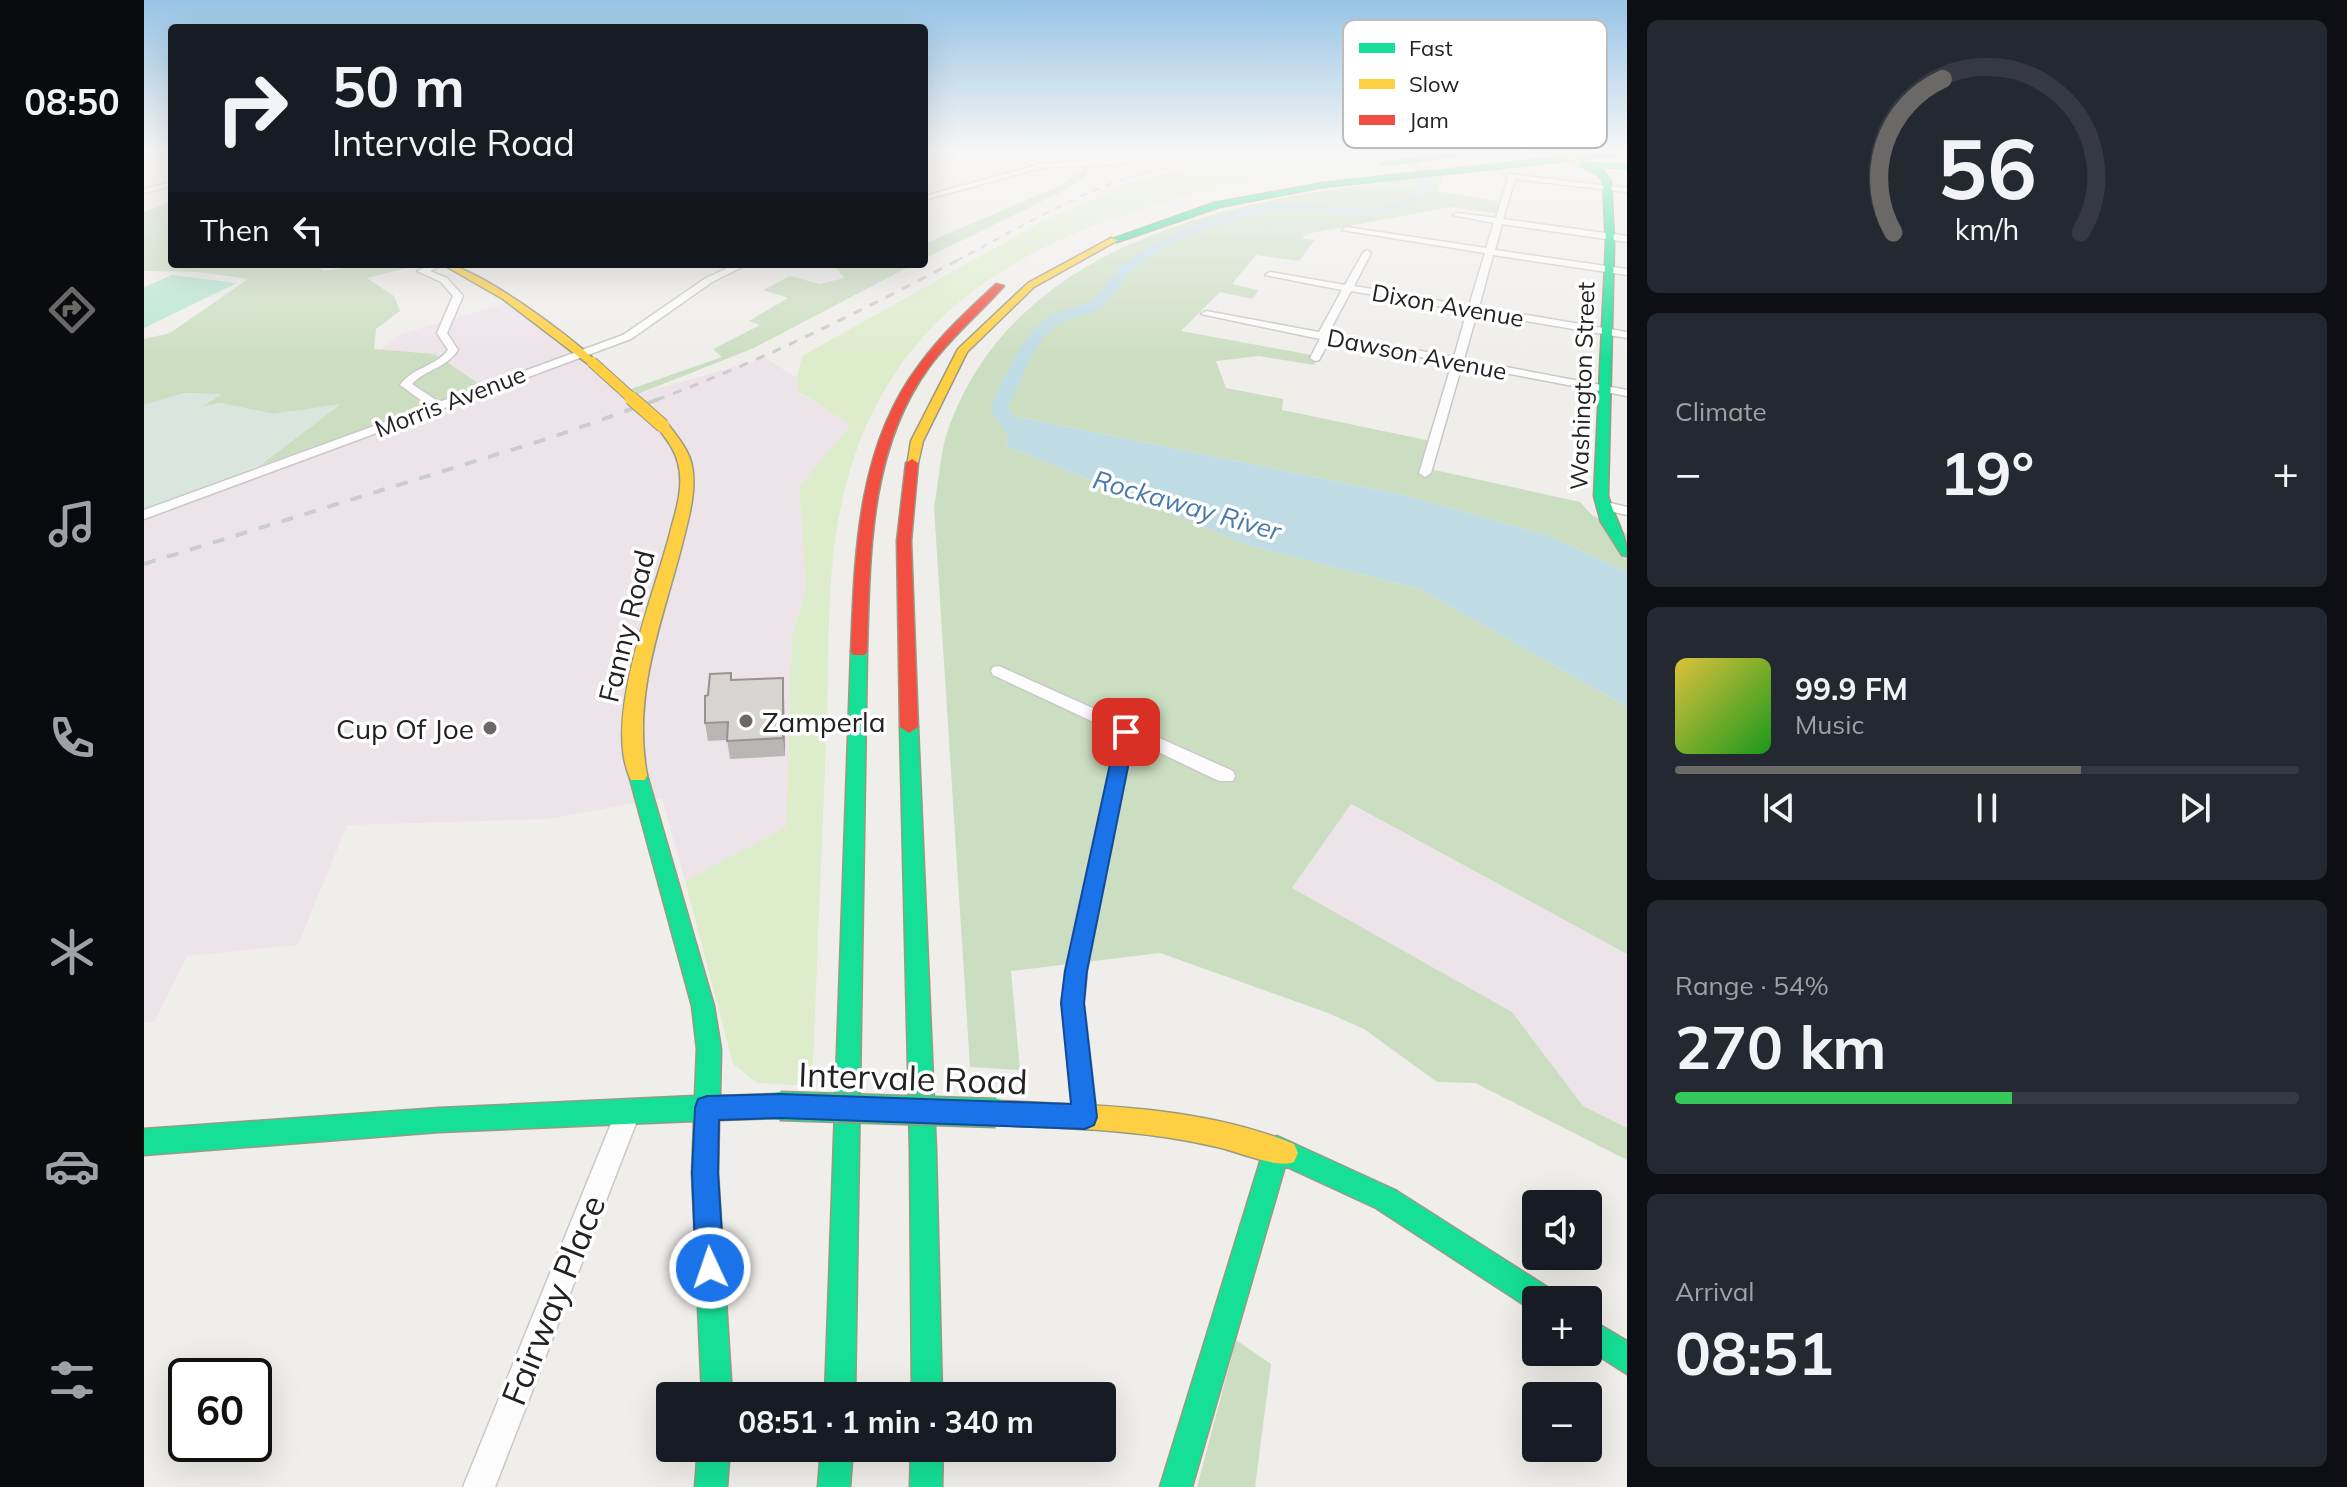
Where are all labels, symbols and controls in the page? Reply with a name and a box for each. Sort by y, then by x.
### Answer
legend [1343,20,1607,148]
text: Fast [1409,34,1453,62]
text: 50 m [332,51,465,121]
icon: right [200,56,304,160]
text: Slow [1409,70,1459,98]
text: 08:50 [24,79,120,124]
text: Jam [1409,106,1449,134]
text: 56 [1937,114,2037,219]
text: Intervale Road [332,120,575,165]
icon: left [286,208,330,252]
text: Then [200,211,270,249]
text: km/h [1955,211,2019,247]
street label: Dixon Avenue [1370,277,1526,333]
street label: Washington Street [1563,281,1601,491]
icon: directions [44,282,100,338]
street label: Dawson Avenue [1325,322,1509,386]
street label: Morris Avenue [370,358,530,444]
text: Climate [1675,395,1767,428]
text: 19° [1940,435,2034,510]
text: − [1675,445,1701,500]
text: + [2273,445,2299,500]
water label: Rockaway River [1089,462,1286,548]
icon: music [44,496,100,552]
street label: Fanny Road [590,546,662,706]
text: 99.9 FM [1795,670,1908,708]
pin [1092,698,1160,766]
place label: Zamperla [762,704,885,739]
text: Music [1795,708,1864,741]
icon: phone [44,710,100,766]
icon: arrive [1104,710,1148,754]
place label: Cup Of Joe [336,711,474,746]
marker: Zamperla [737,712,755,730]
marker: Cup Of Joe [481,719,499,737]
icon: previous [1757,786,1801,830]
icon: pause [1965,786,2009,830]
icon: next [2173,786,2217,830]
icon: climate [44,924,100,980]
text: Range · 54% [1675,969,1829,1002]
text: 270 km [1675,1009,1887,1084]
street label: Intervale Road [798,1053,1028,1103]
icon: car [44,1138,100,1194]
street label: Fairway Place [491,1189,615,1411]
map controls [1522,1190,1602,1462]
button: sound [1522,1190,1602,1270]
position arrow [668,1226,752,1310]
text: Arrival [1675,1275,1755,1308]
button: + [1522,1286,1602,1366]
text: 08:51 [1675,1315,1834,1390]
icon: filters [44,1352,100,1408]
speed limit sign: 60 [168,1358,272,1462]
button: − [1522,1382,1602,1462]
text: 08:51 · 1 min · 340 m [738,1403,1034,1441]

